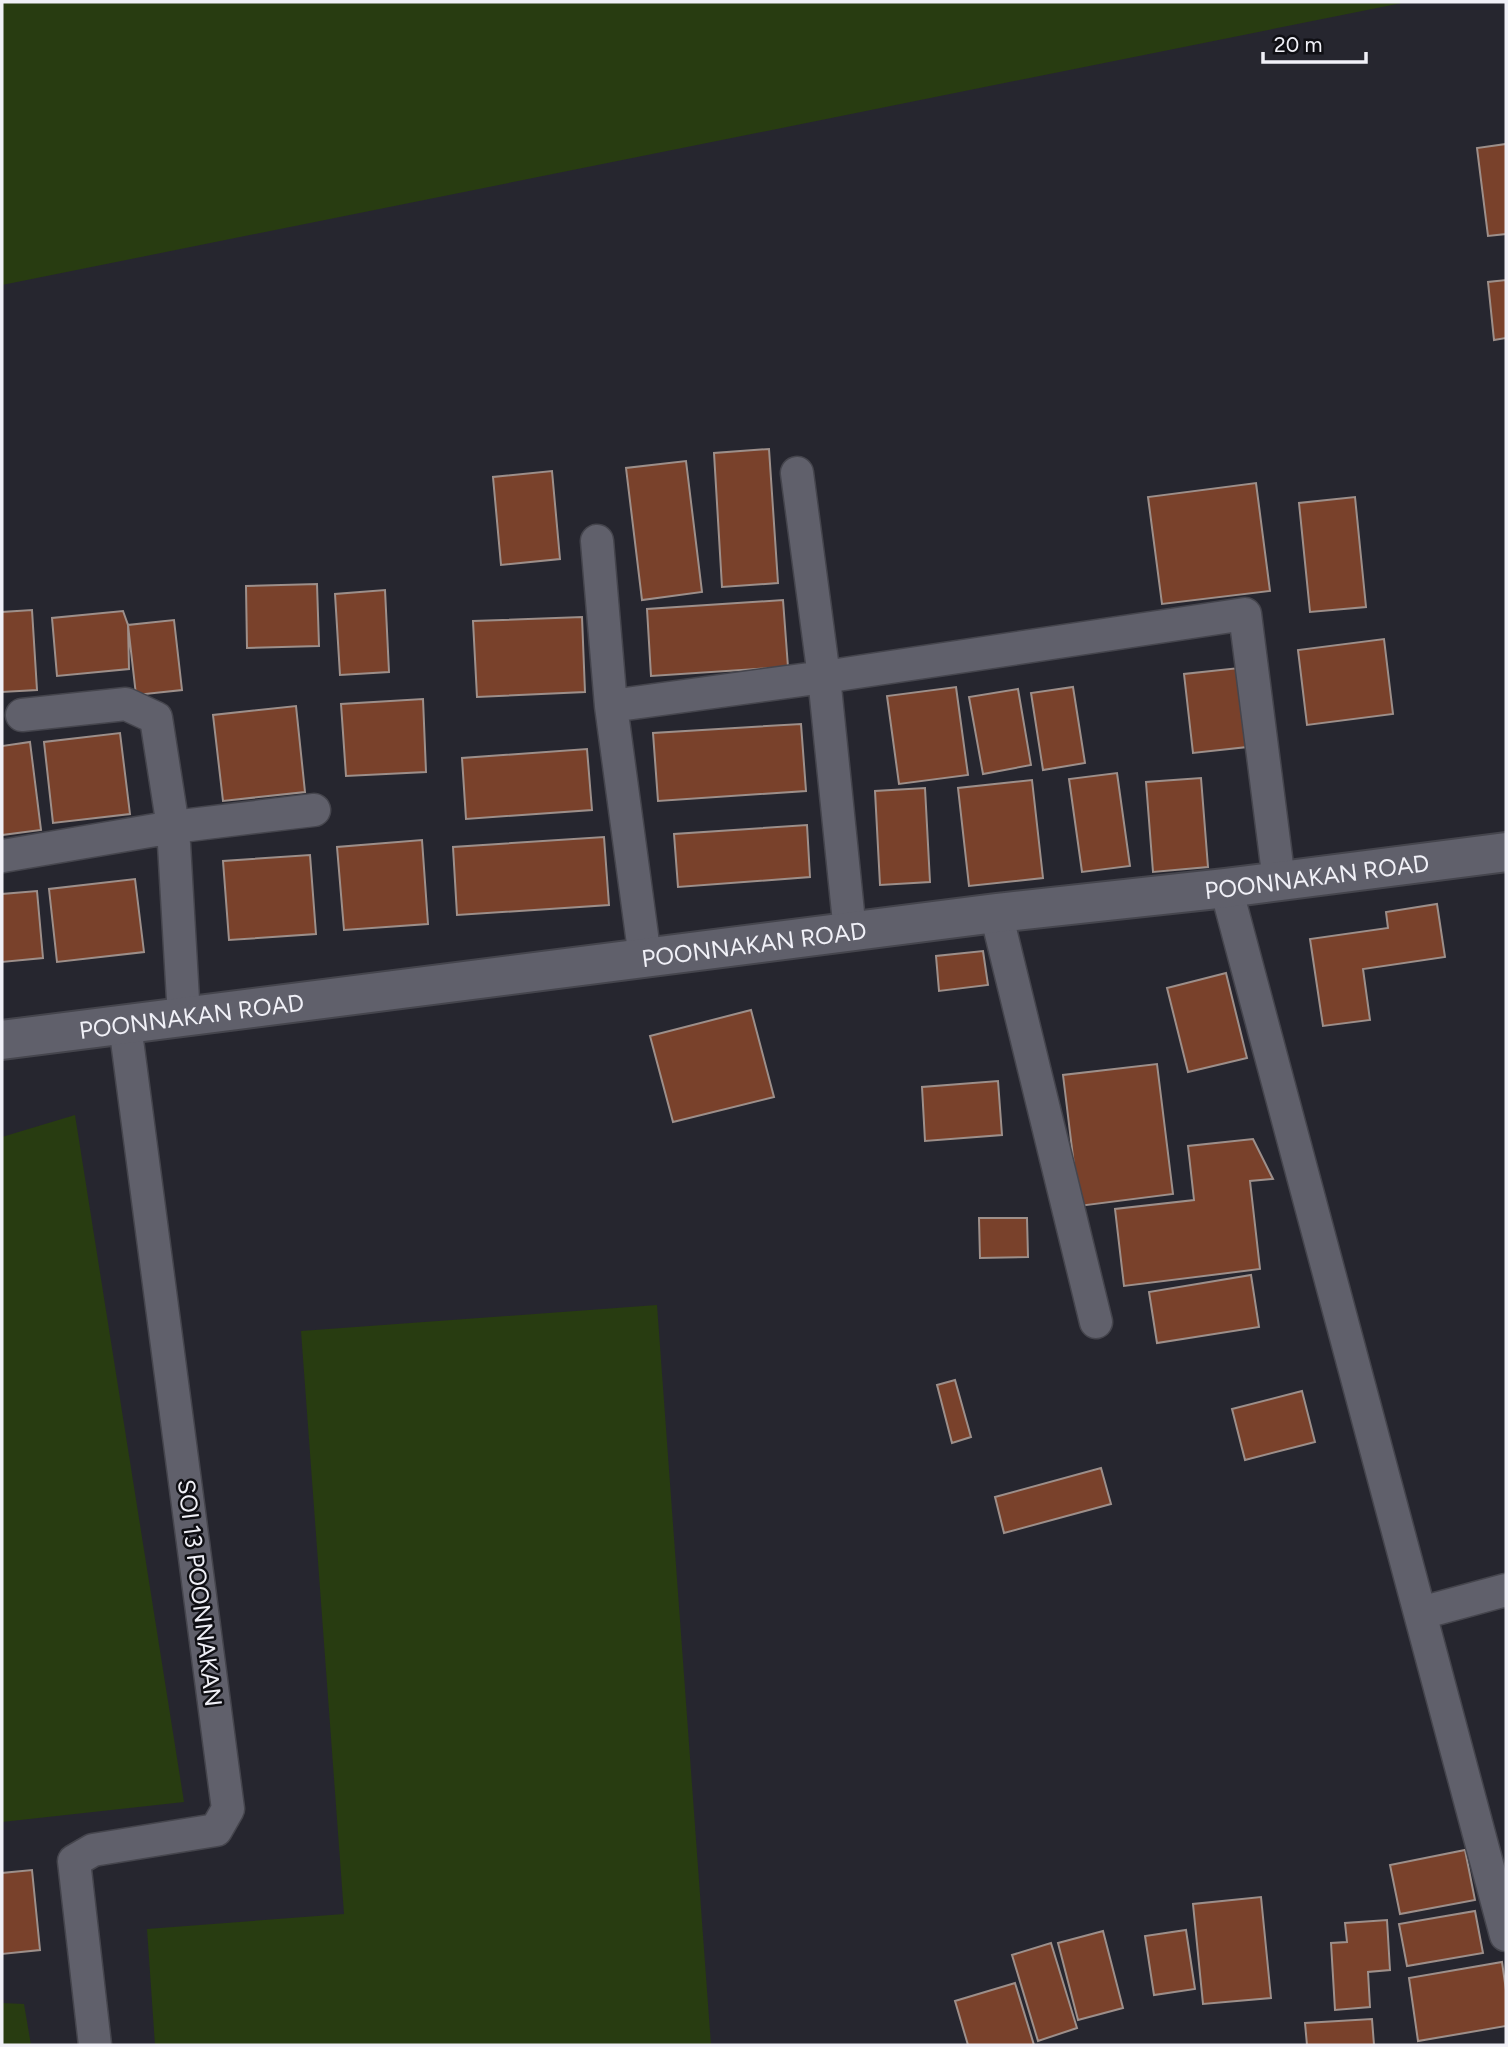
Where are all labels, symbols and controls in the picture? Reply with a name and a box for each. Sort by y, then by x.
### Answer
scale bar [1263,21,1366,65]
text: 20 m [1274,32,1322,57]
street label: POONNAKAN ROAD [1203,848,1431,905]
street label: POONNAKAN ROAD [640,915,868,973]
street label: POONNAKAN ROAD [77,987,306,1045]
street label: SOI 13 POONNAKAN [172,1478,228,1708]

